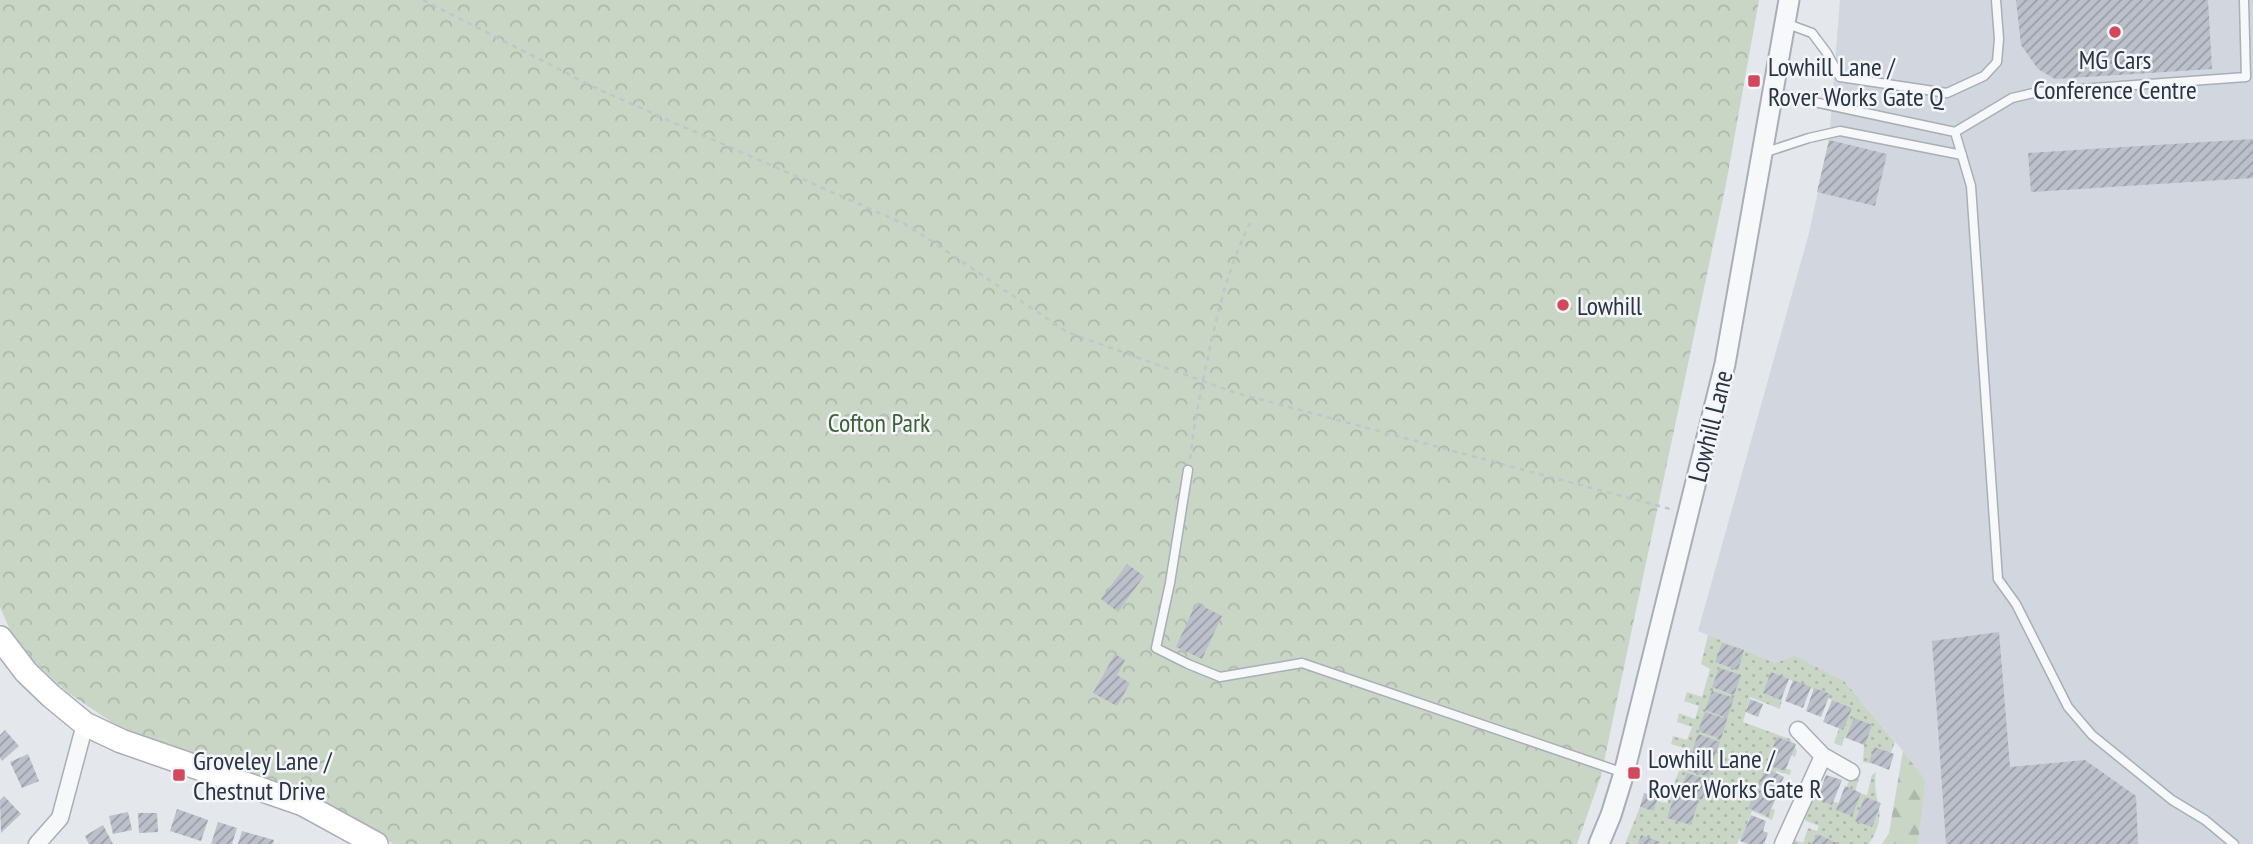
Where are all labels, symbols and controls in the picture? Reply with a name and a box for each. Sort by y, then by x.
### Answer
marker: MG Cars Conference Centre [2107,24,2123,40]
place label: MG Cars Conference Centre [2033,43,2197,106]
place label: Lowhill Lane / Rover Works Gate Q [1768,50,1944,113]
marker: Lowhill Lane / Rover Works Gate Q [1746,73,1762,89]
place label: Lowhill [1577,289,1642,322]
marker: Lowhill [1555,297,1571,313]
street label: Lowhill Lane [1680,367,1740,485]
park label: Cofton Park [828,406,930,439]
place label: Lowhill Lane / Rover Works Gate R [1648,742,1822,805]
place label: Groveley Lane / Chestnut Drive [193,744,333,807]
marker: Lowhill Lane / Rover Works Gate R [1626,765,1642,781]
marker: Groveley Lane / Chestnut Drive [171,767,187,783]

